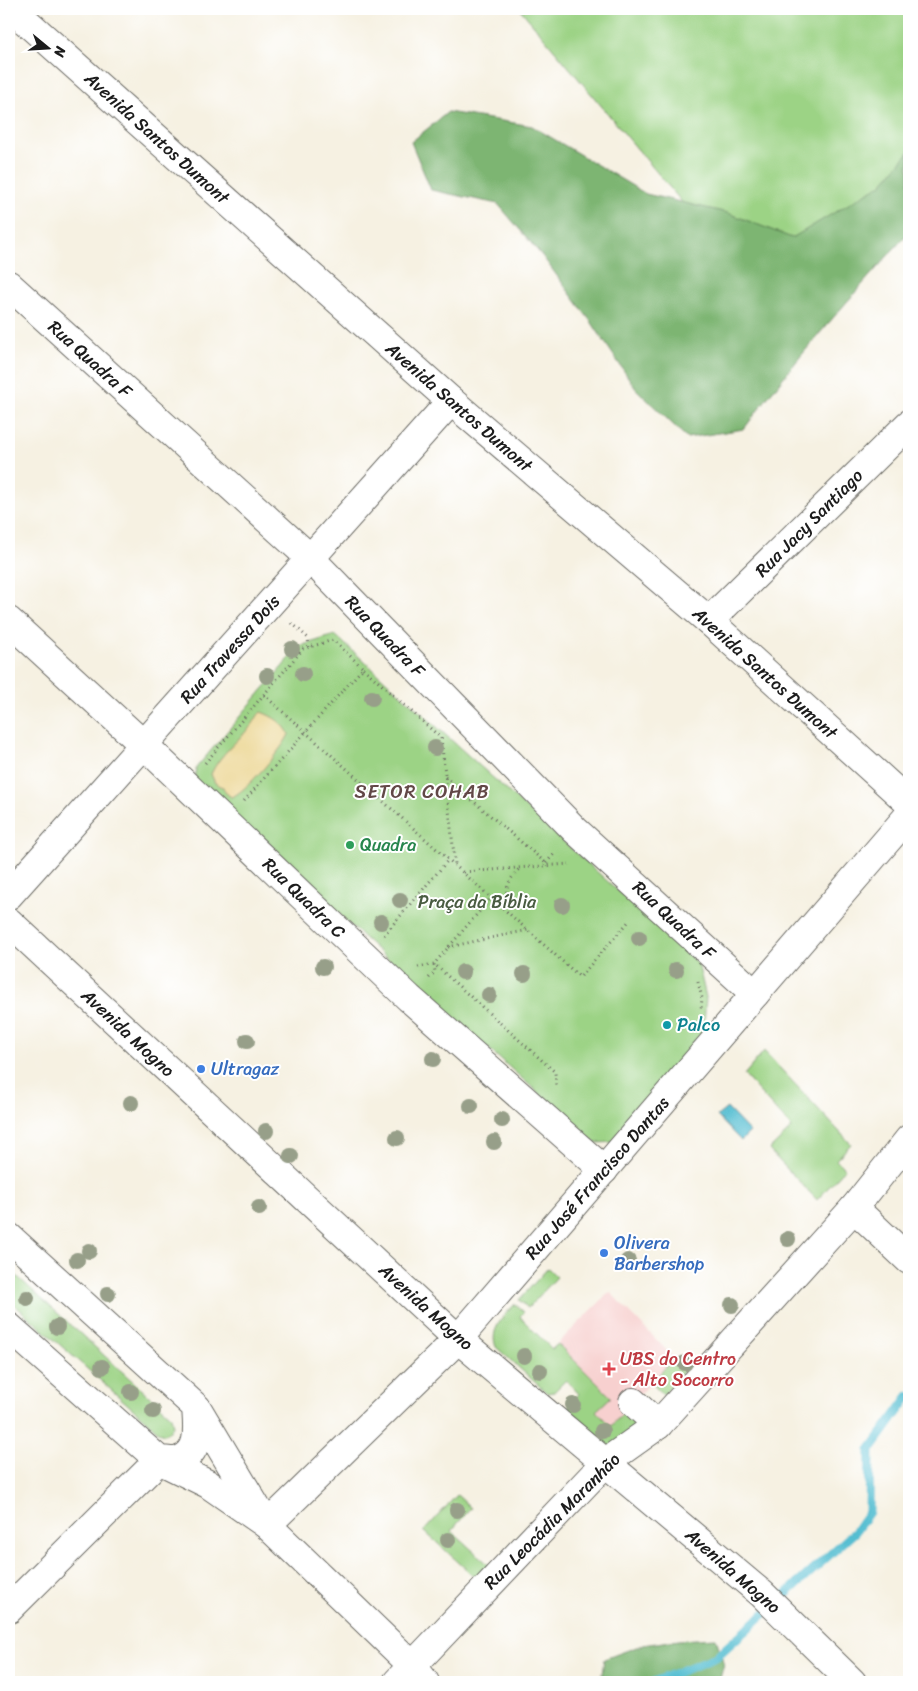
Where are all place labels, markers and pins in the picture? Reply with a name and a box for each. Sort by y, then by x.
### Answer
place label: Quadra [360,829,416,861]
marker: Quadra [344,839,356,851]
place label: Palco [677,1009,720,1041]
marker: Palco [661,1019,673,1031]
place label: Ultragaz [211,1053,279,1085]
marker: Ultragaz [195,1063,207,1075]
place label: Olivera Barbershop [614,1227,705,1280]
marker: Olivera Barbershop [598,1247,610,1259]
place label: UBS do Centro - Alto Socorro [620,1343,736,1396]
marker: UBS do Centro - Alto Socorro [602,1362,616,1376]

